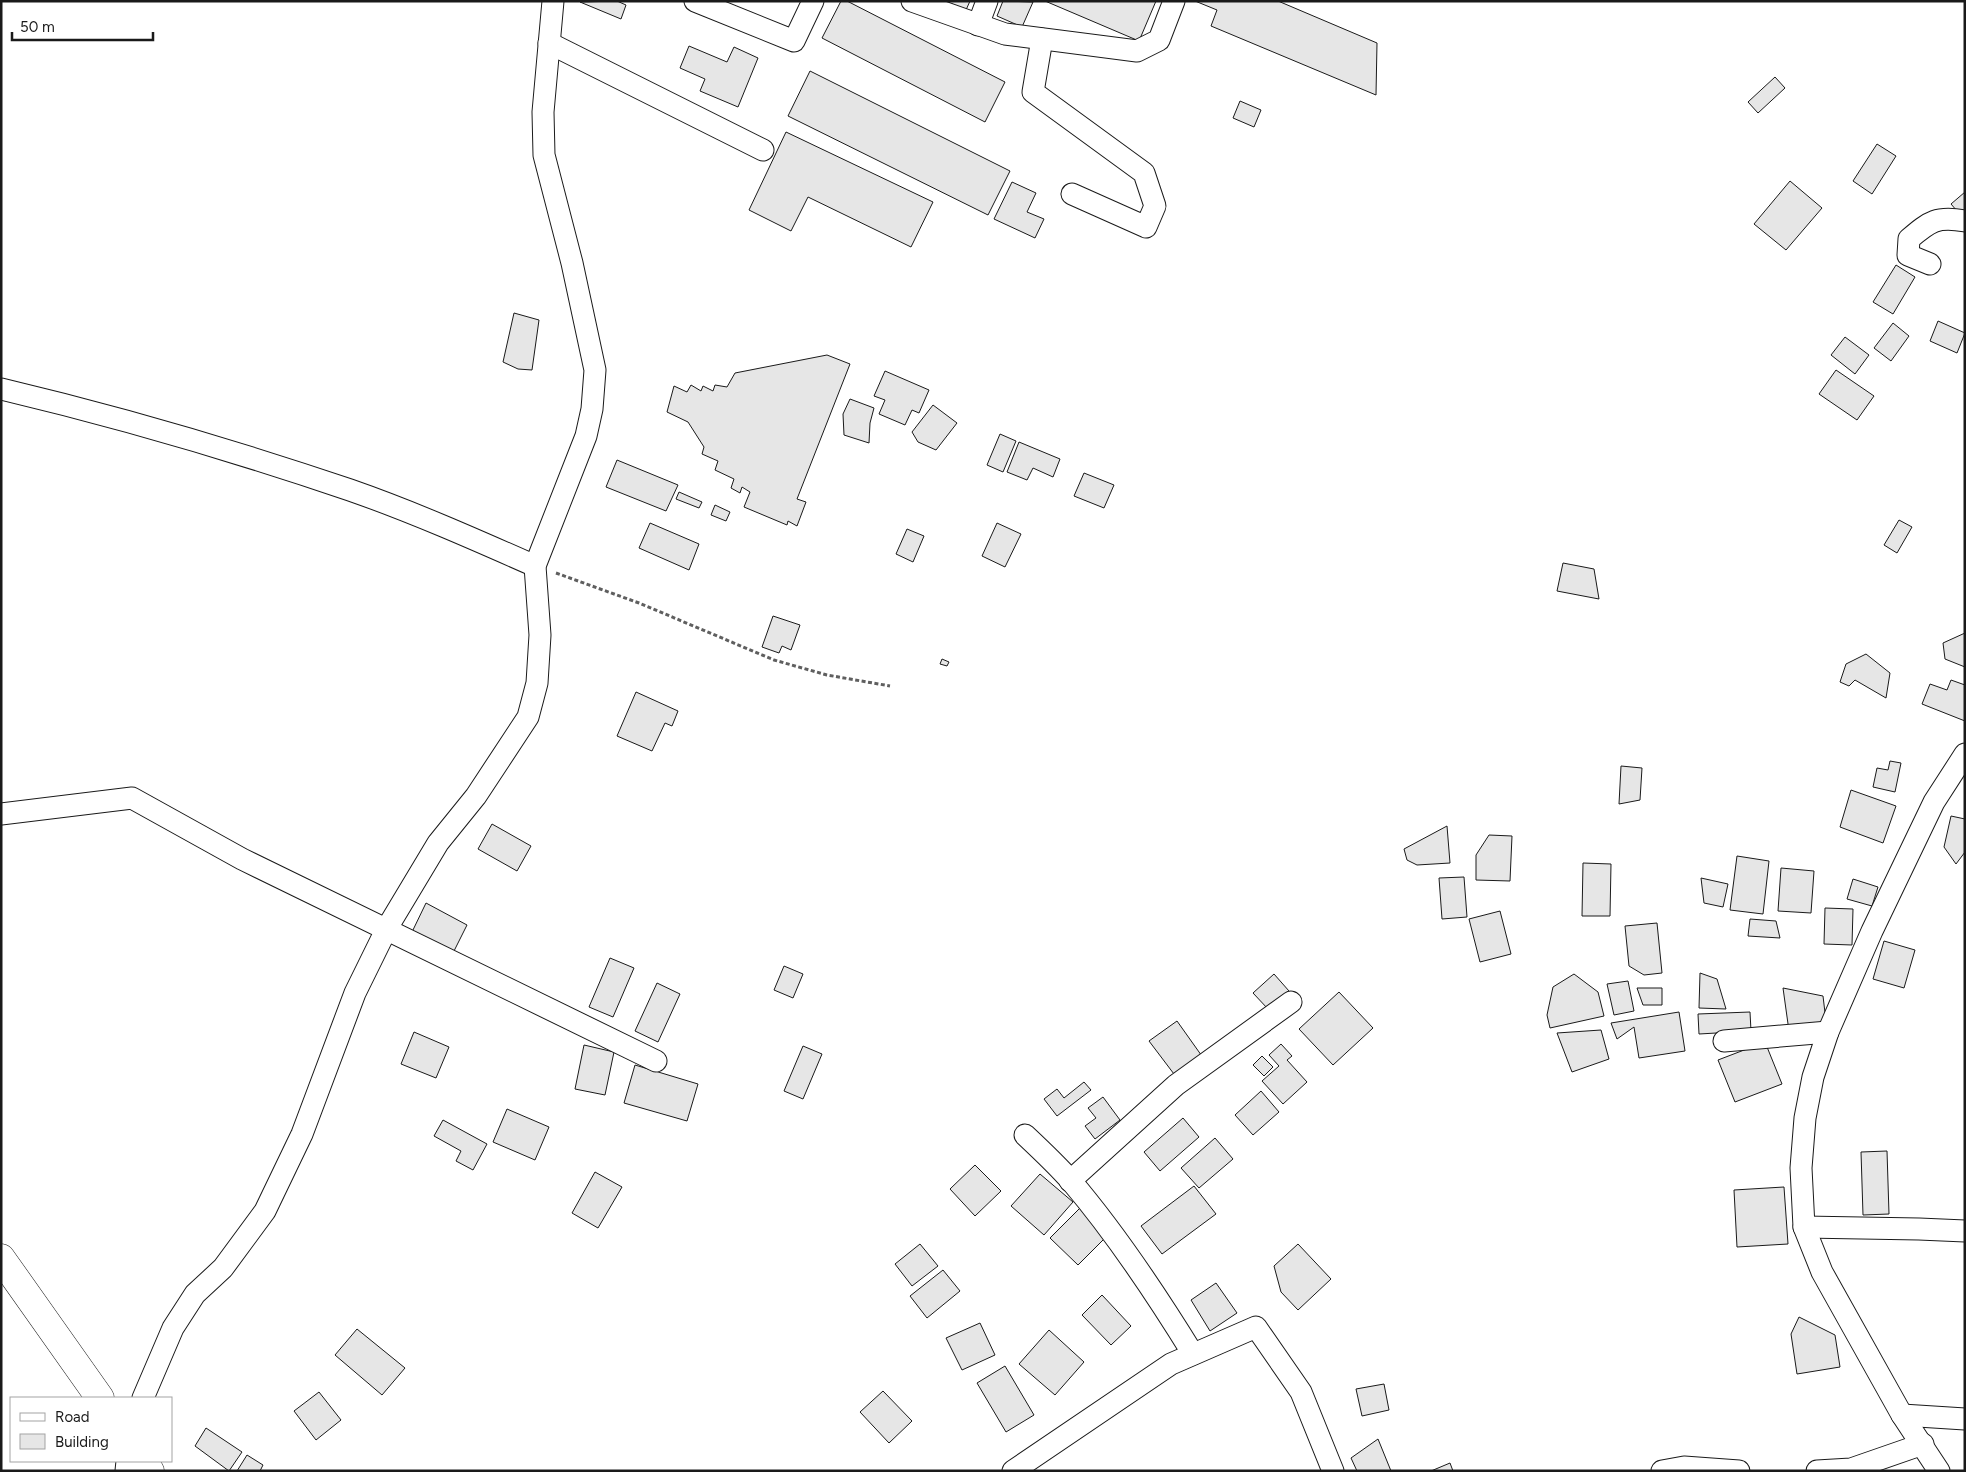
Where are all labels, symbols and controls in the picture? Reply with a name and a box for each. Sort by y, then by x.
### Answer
scale bar [12,10,154,42]
text: 50 m [20,18,55,36]
legend [10,1397,172,1462]
text: Road [55,1408,90,1426]
text: Building [55,1433,109,1451]

